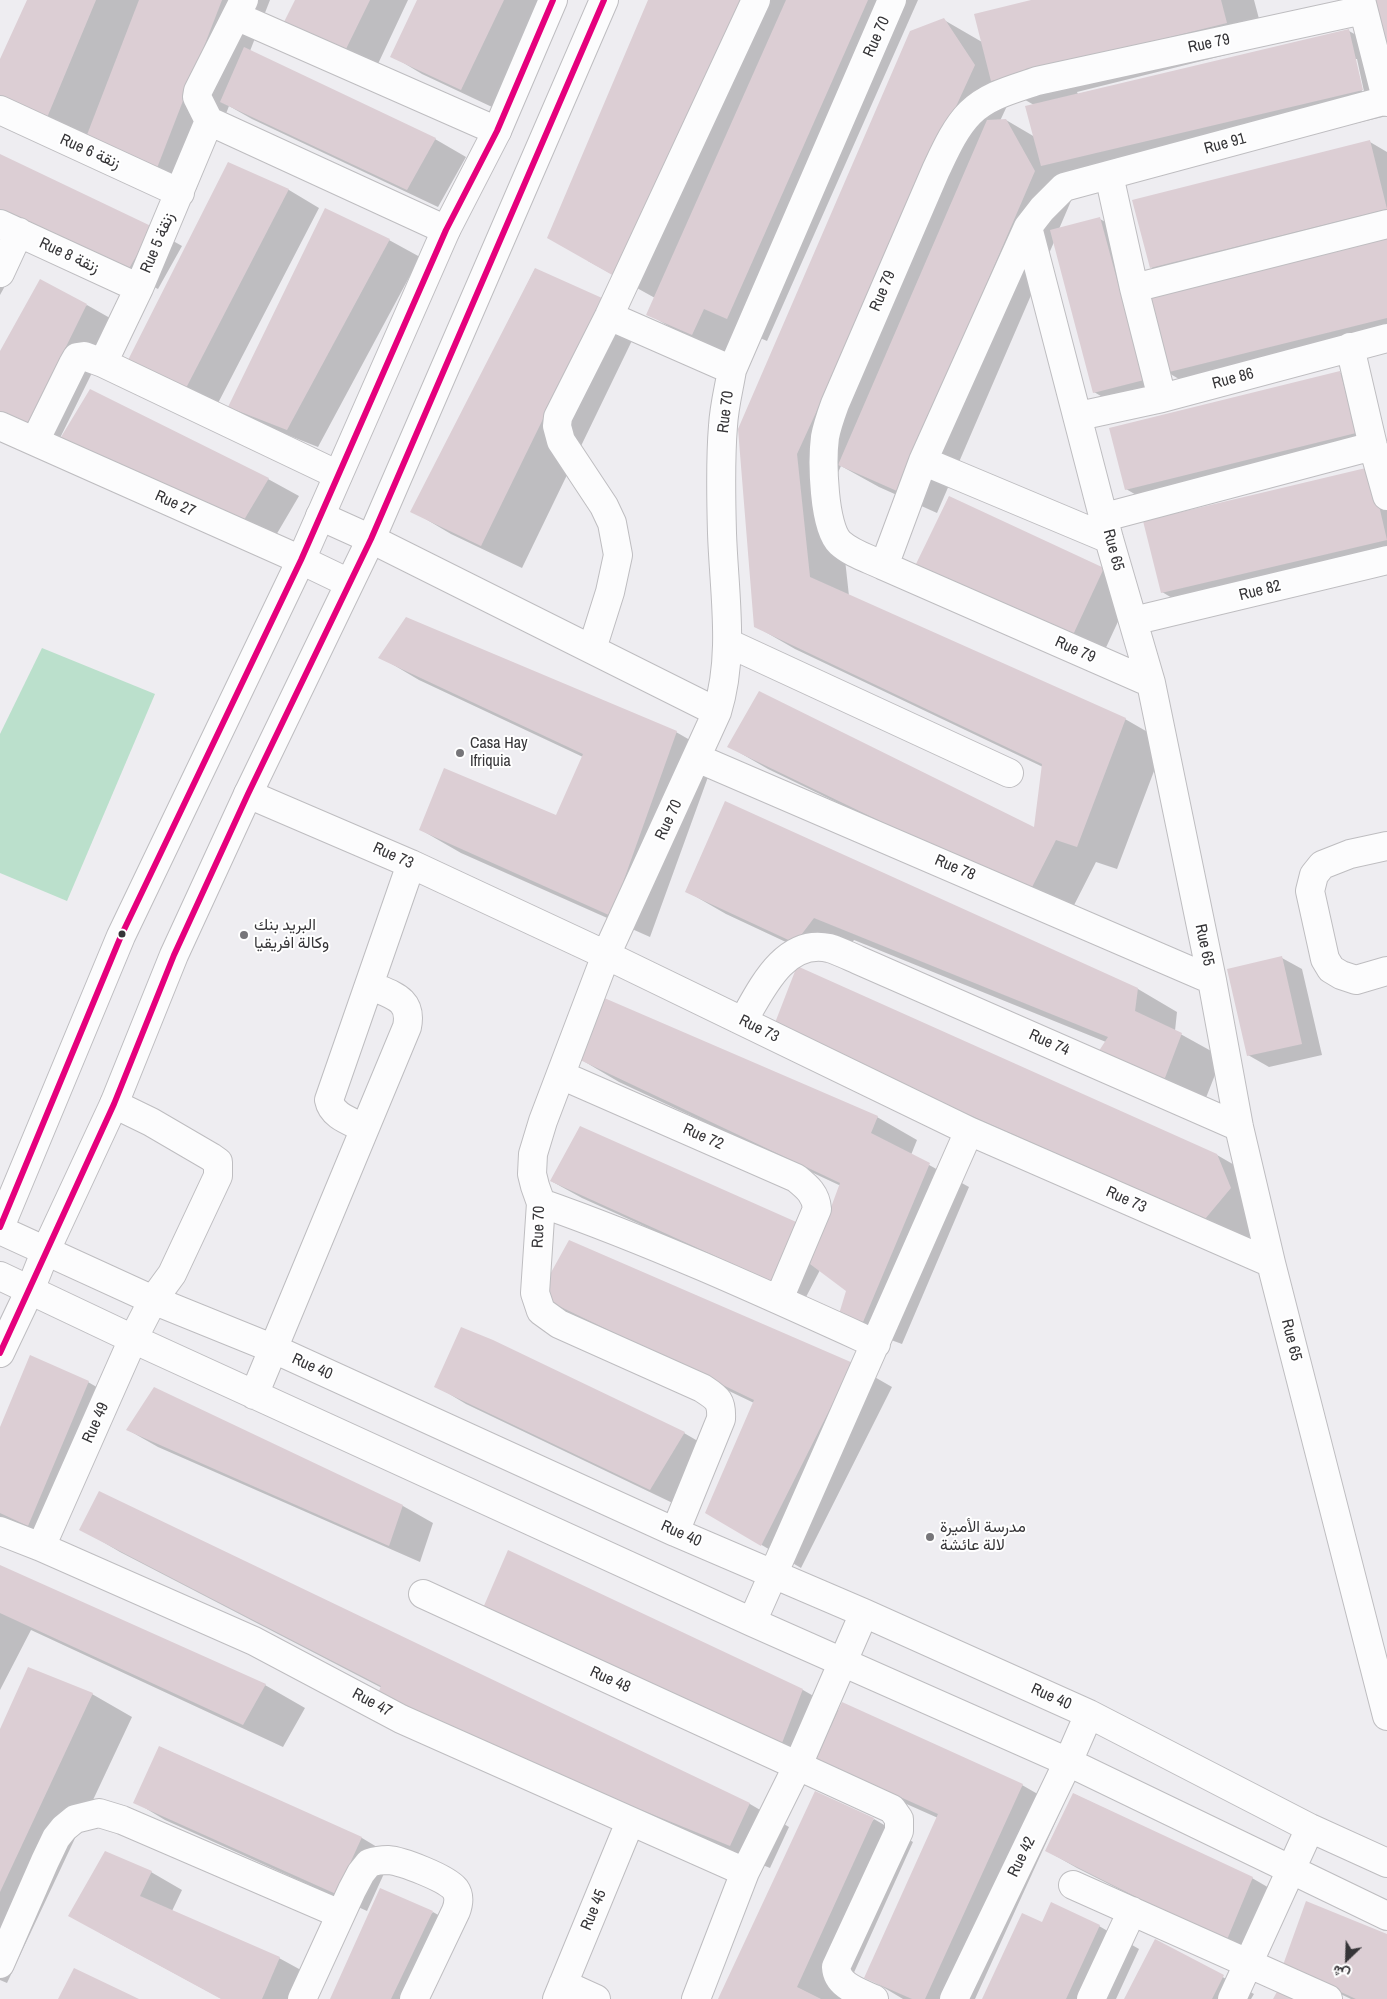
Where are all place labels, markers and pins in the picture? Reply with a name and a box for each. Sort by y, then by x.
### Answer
place label: Casa Hay Ifriquia [470,734,528,772]
marker: Casa Hay Ifriquia [454,747,466,759]
place label: البريد بنك وكالة افريقيا [254,916,329,954]
unlabelled marker [117,929,127,939]
marker: البريد بنك وكالة افريقيا [238,929,250,941]
place label: مدرسة الأميرة لالة عائشة [940,1518,1026,1556]
marker: مدرسة الأميرة لالة عائشة [924,1531,936,1543]

